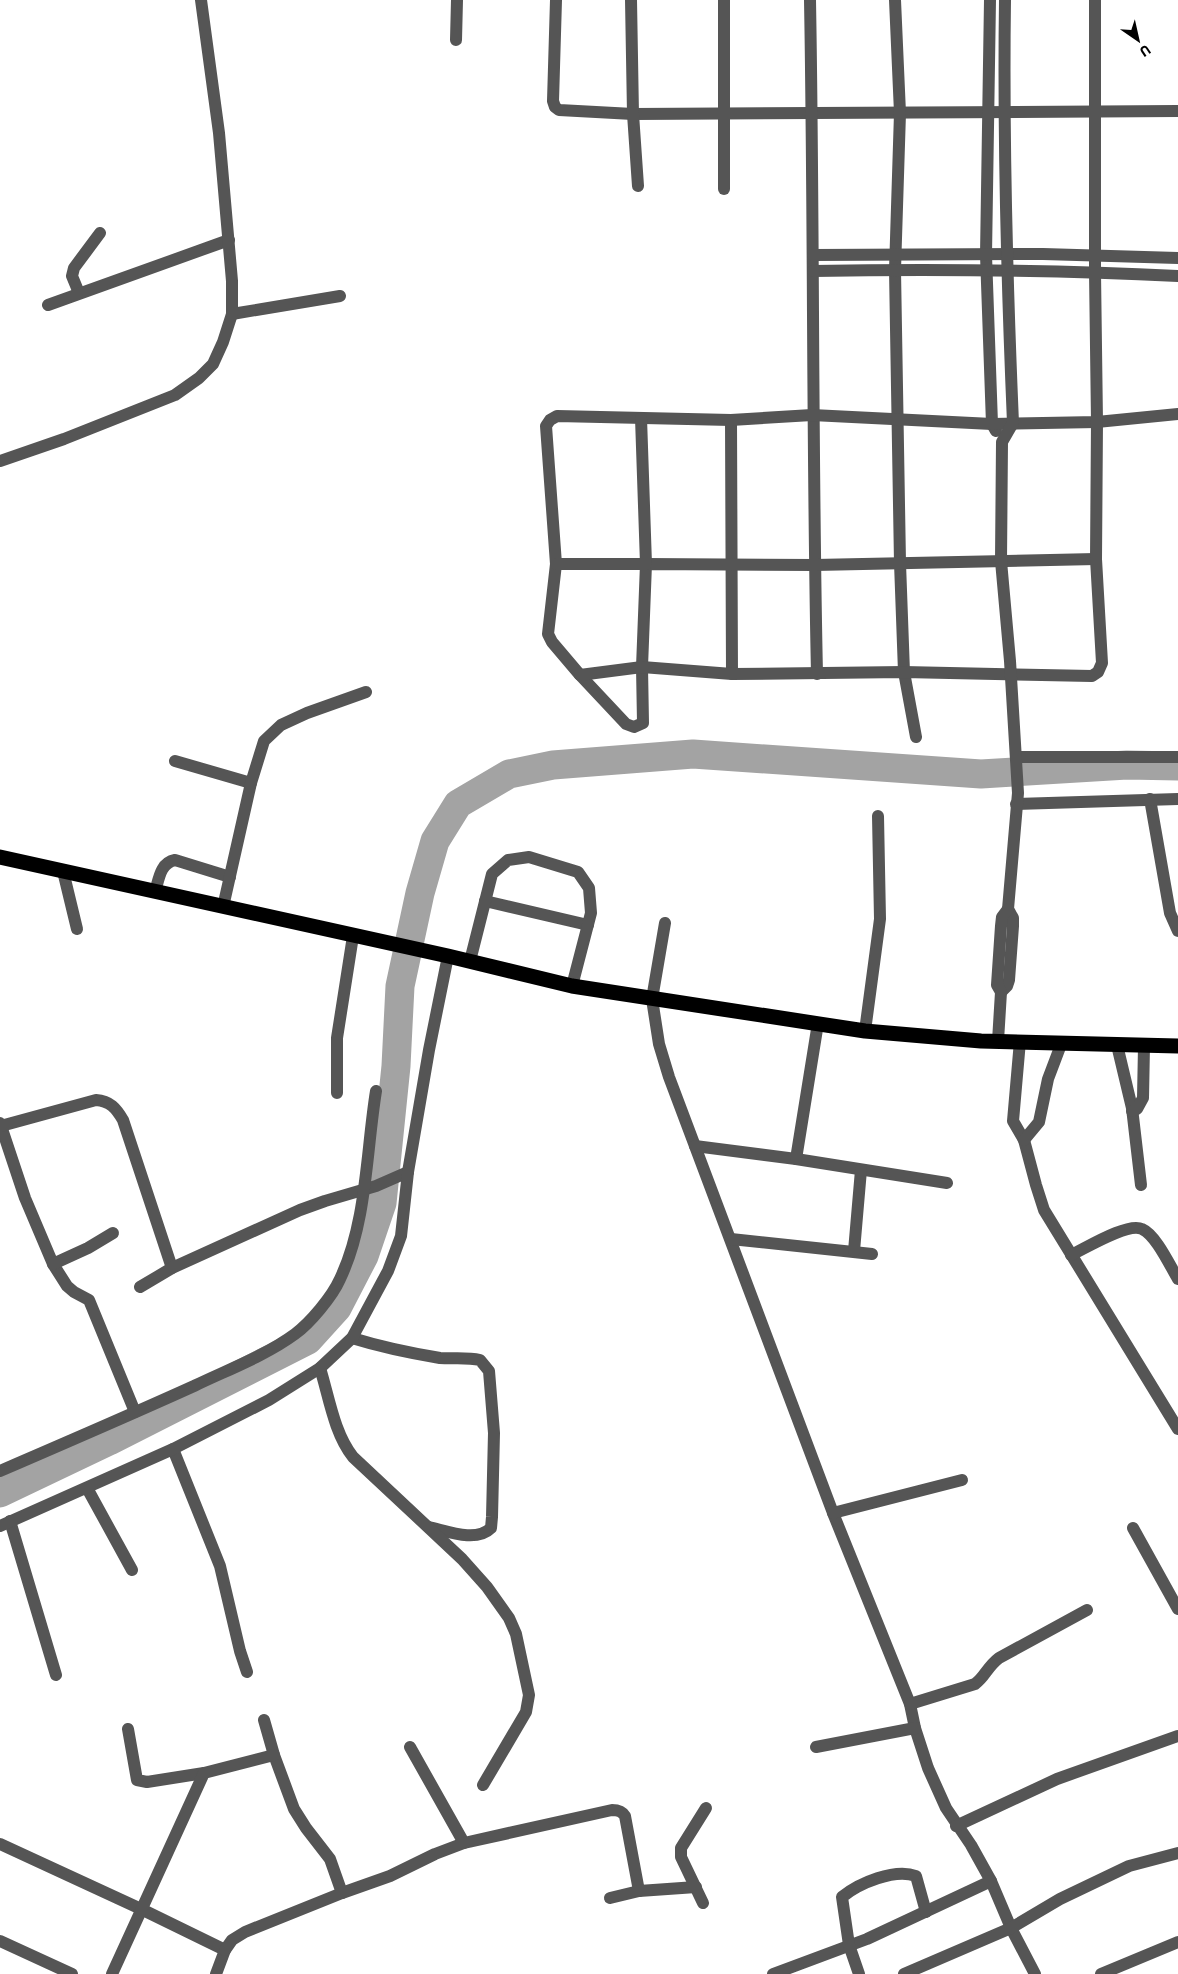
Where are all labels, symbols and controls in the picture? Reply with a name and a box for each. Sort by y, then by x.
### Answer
north arrow [1113,15,1163,65]
text: U [1136,41,1154,61]

